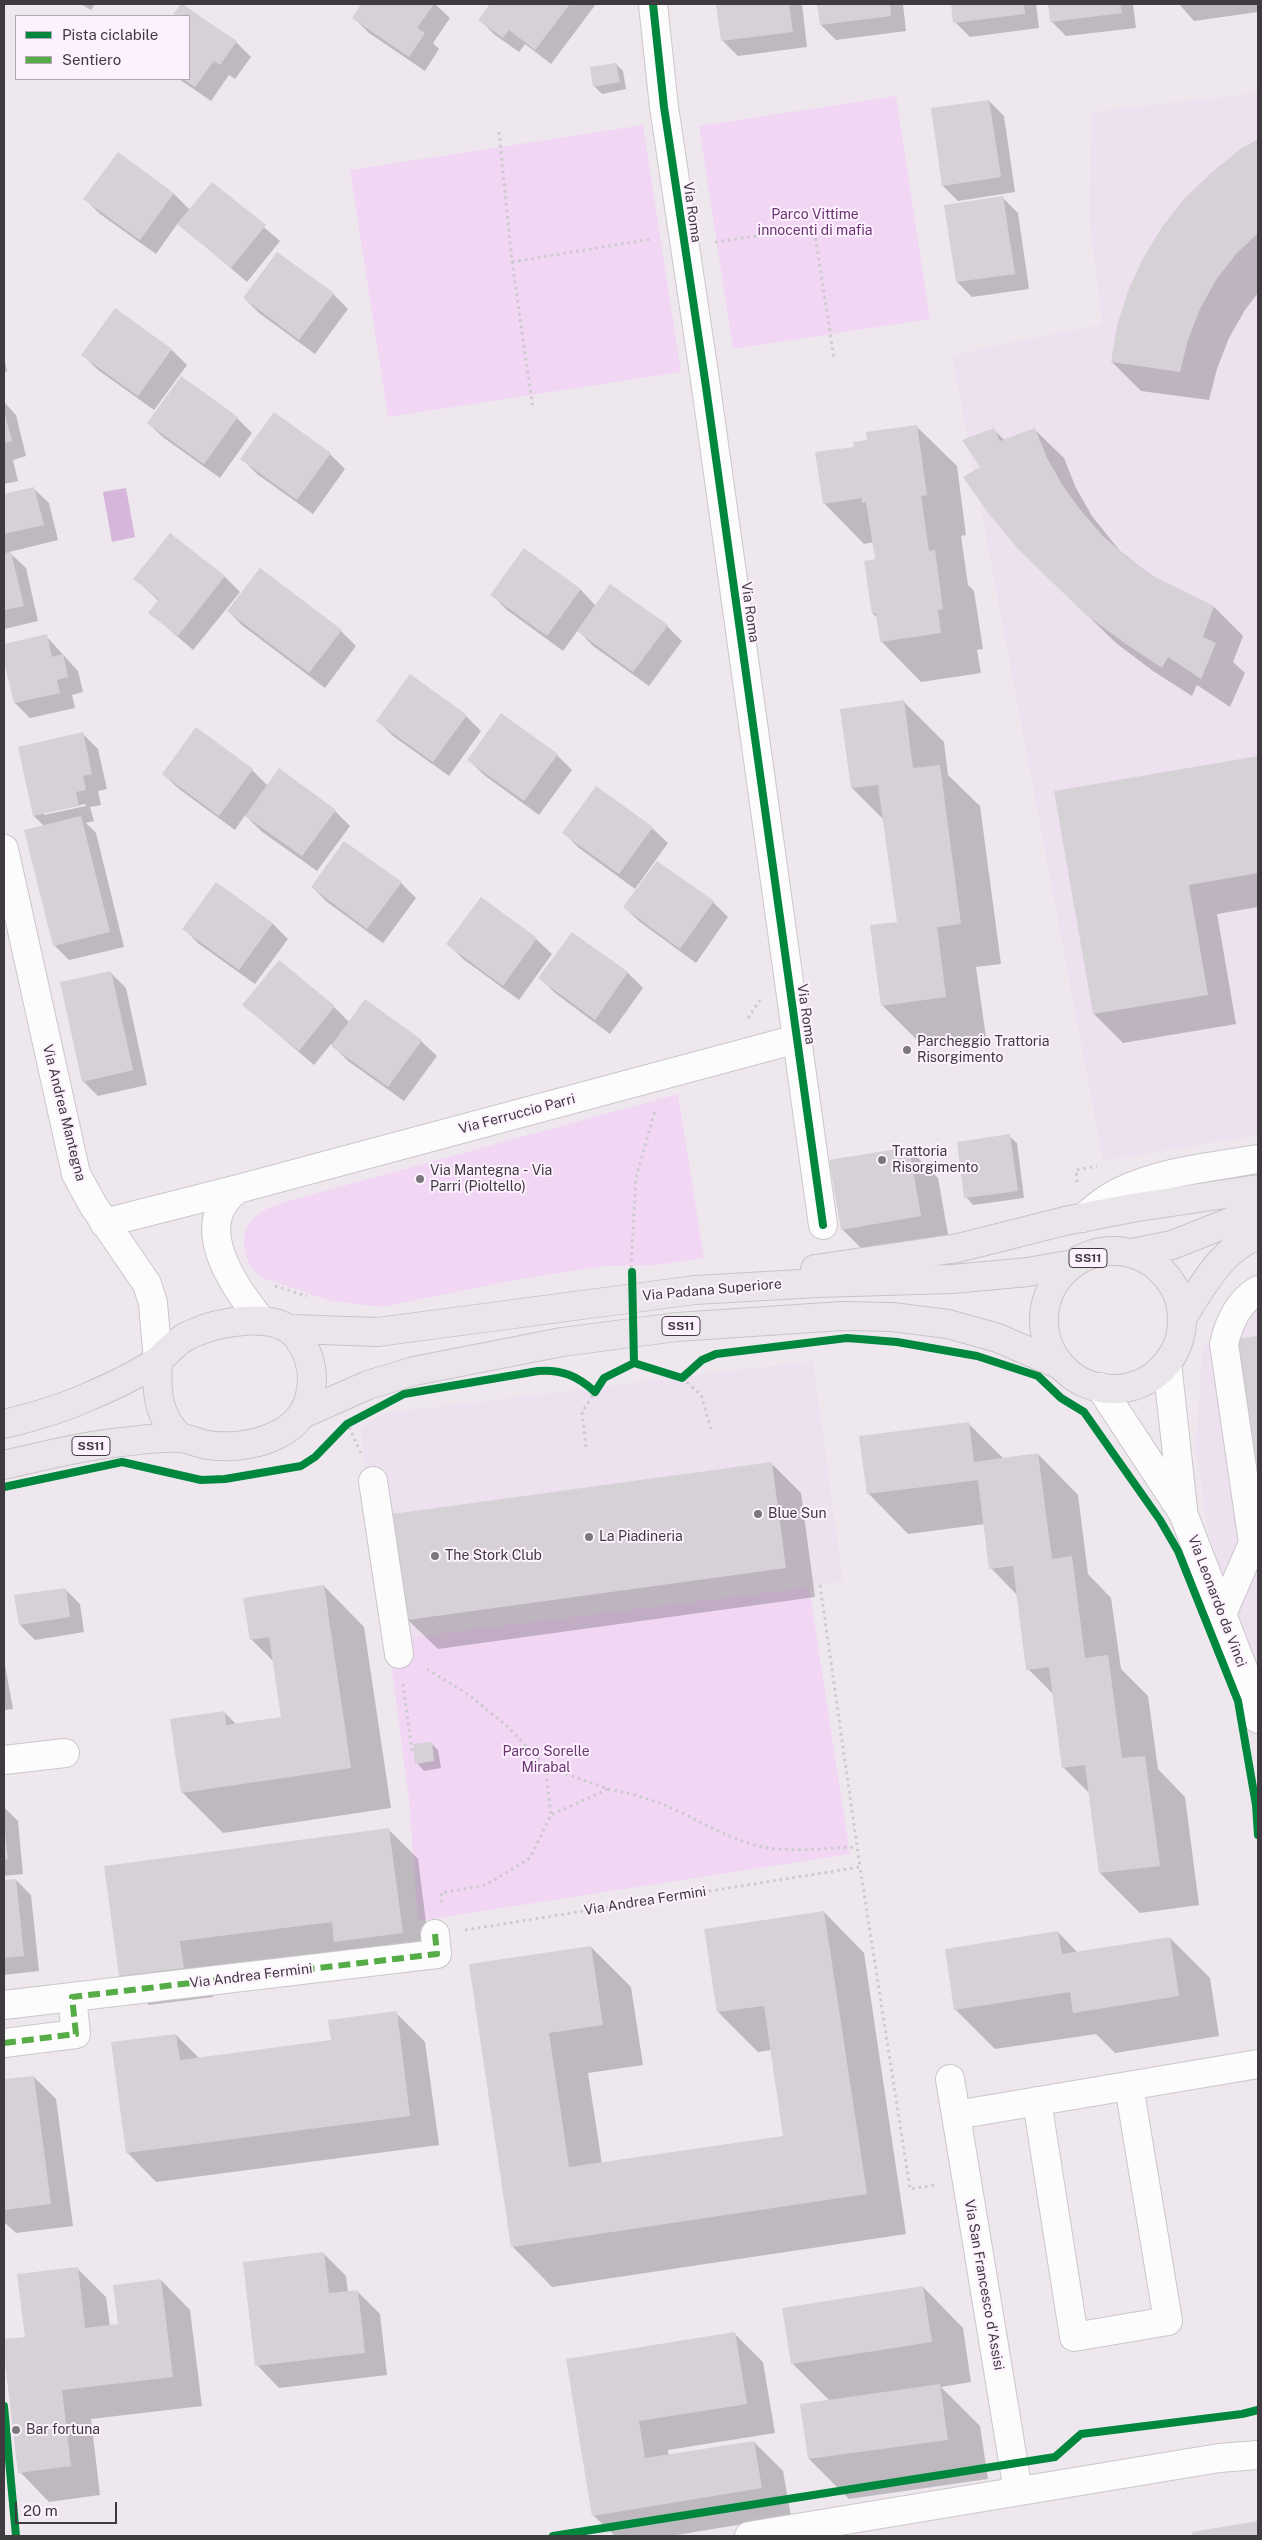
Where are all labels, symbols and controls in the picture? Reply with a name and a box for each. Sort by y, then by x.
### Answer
legend [15,15,190,80]
text: Pista ciclabile [62,26,158,43]
text: Sentiero [62,51,121,68]
street label: Via Roma [679,181,705,243]
park label: Parco Vittime innocenti di mafia [758,207,872,240]
street label: Via Roma [737,581,763,643]
street label: Via Roma [793,983,819,1045]
place label: Parcheggio Trattoria Risorgimento [917,1034,1050,1066]
street label: Via Andrea Mantegna [39,1043,89,1183]
marker: Parcheggio Trattoria Risorgimento [901,1044,913,1056]
street label: Via Ferruccio Parri [457,1090,577,1138]
place label: Trattoria Risorgimento [892,1144,978,1176]
marker: Trattoria Risorgimento [876,1154,888,1166]
place label: Via Mantegna - Via Parri (Pioltello) [430,1163,552,1196]
marker: Via Mantegna - Via Parri (Pioltello) [414,1173,426,1185]
road number: SS11 [1069,1248,1107,1268]
street label: Via Padana Superiore [642,1276,782,1304]
road number: SS11 [662,1316,700,1335]
road number: SS11 [72,1436,110,1455]
place label: Blue Sun [768,1506,827,1522]
marker: Blue Sun [752,1508,764,1520]
place label: La Piadineria [599,1529,683,1545]
marker: La Piadineria [583,1531,595,1543]
street label: Via Leonardo da Vinci [1184,1533,1250,1669]
place label: The Stork Club [445,1548,542,1564]
marker: The Stork Club [429,1550,441,1562]
park label: Parco Sorelle Mirabal [502,1744,590,1776]
street label: Via Andrea Fermini [583,1883,707,1919]
street label: Via Andrea Fermini [189,1960,313,1992]
street label: Via San Francesco d'Assisi [961,2198,1007,2372]
place label: Bar fortuna [26,2422,100,2438]
marker: Bar fortuna [10,2424,22,2436]
scale bar [18,2492,120,2524]
text: 20 m [23,2502,58,2519]

